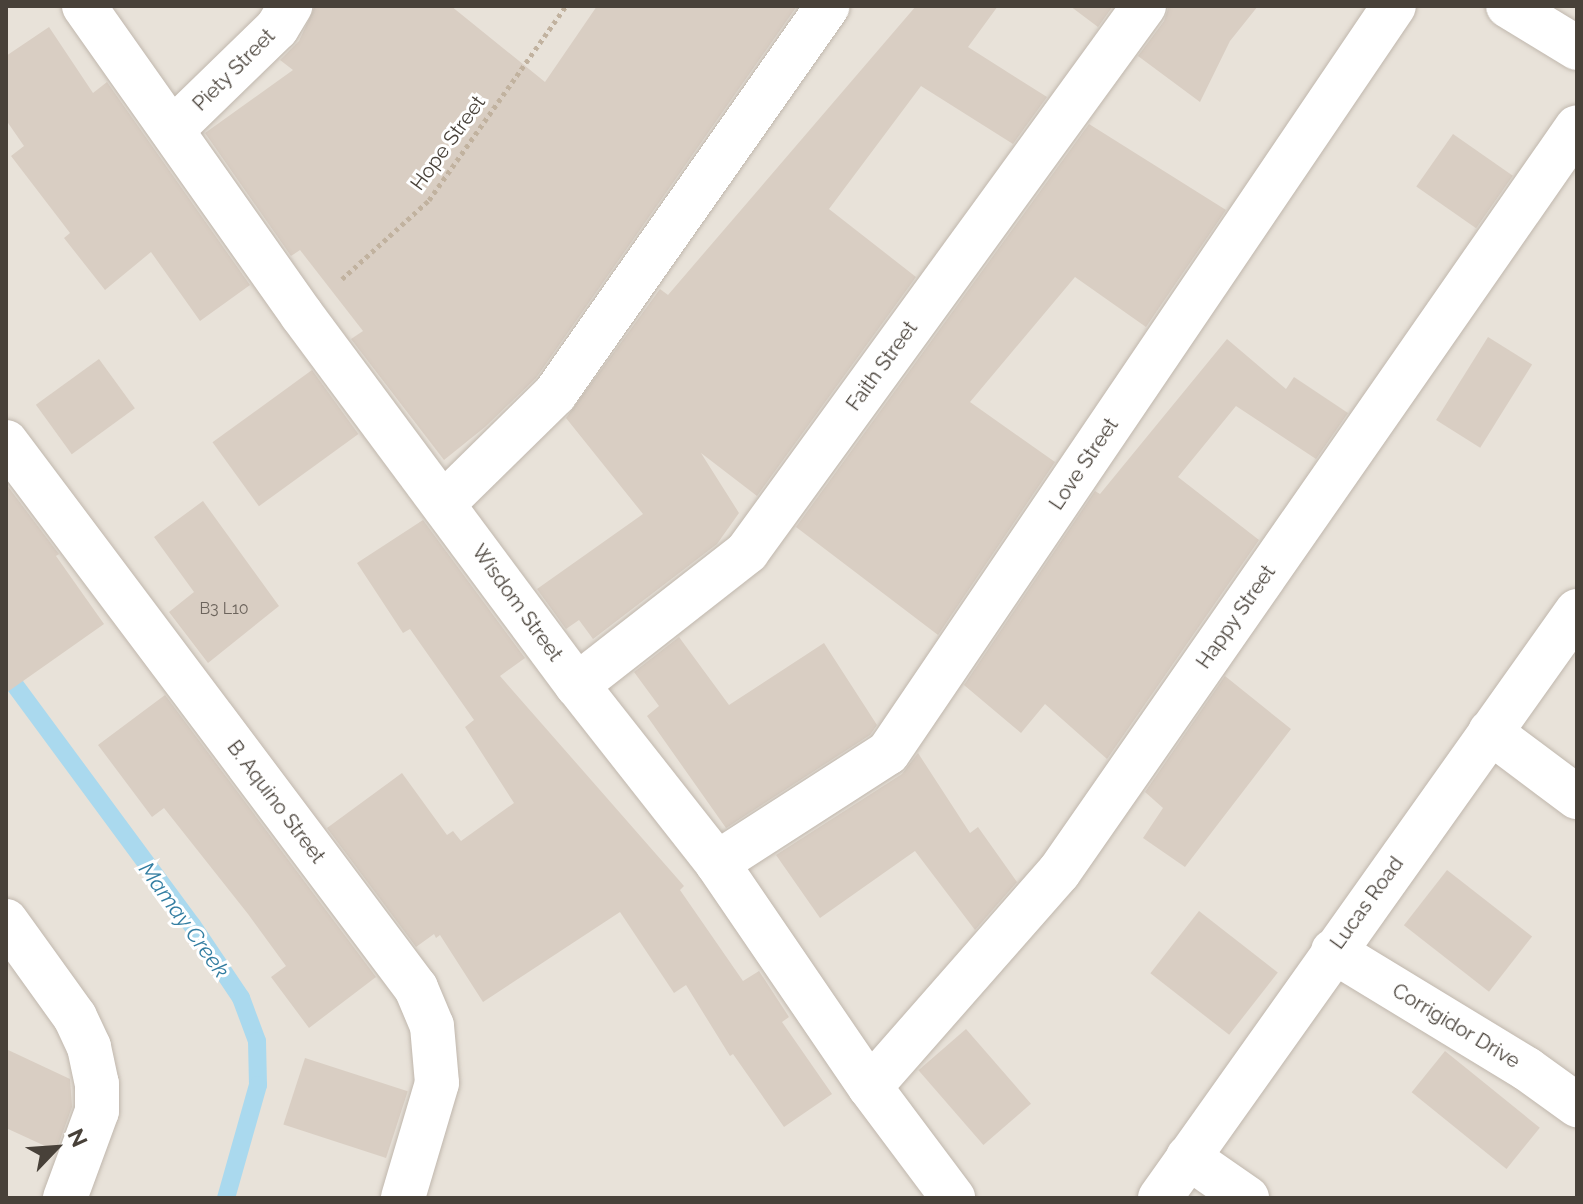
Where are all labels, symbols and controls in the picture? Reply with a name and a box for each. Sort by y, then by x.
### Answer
street label: Piety Street [188,24,280,116]
street label: Hope Street [406,91,490,195]
street label: Faith Street [842,317,922,415]
street label: Love Street [1045,414,1123,514]
street label: Wisdom Street [467,540,567,666]
street label: Happy Street [1191,560,1281,674]
house number: B3 L10 [199,599,249,619]
street label: B. Aquino Street [222,736,330,868]
street label: Lucas Road [1326,852,1408,954]
water label: Mamay Creek [133,857,235,983]
street label: Corrigidor Drive [1388,978,1524,1074]
north arrow [16,1108,96,1188]
text: N [62,1125,93,1151]

